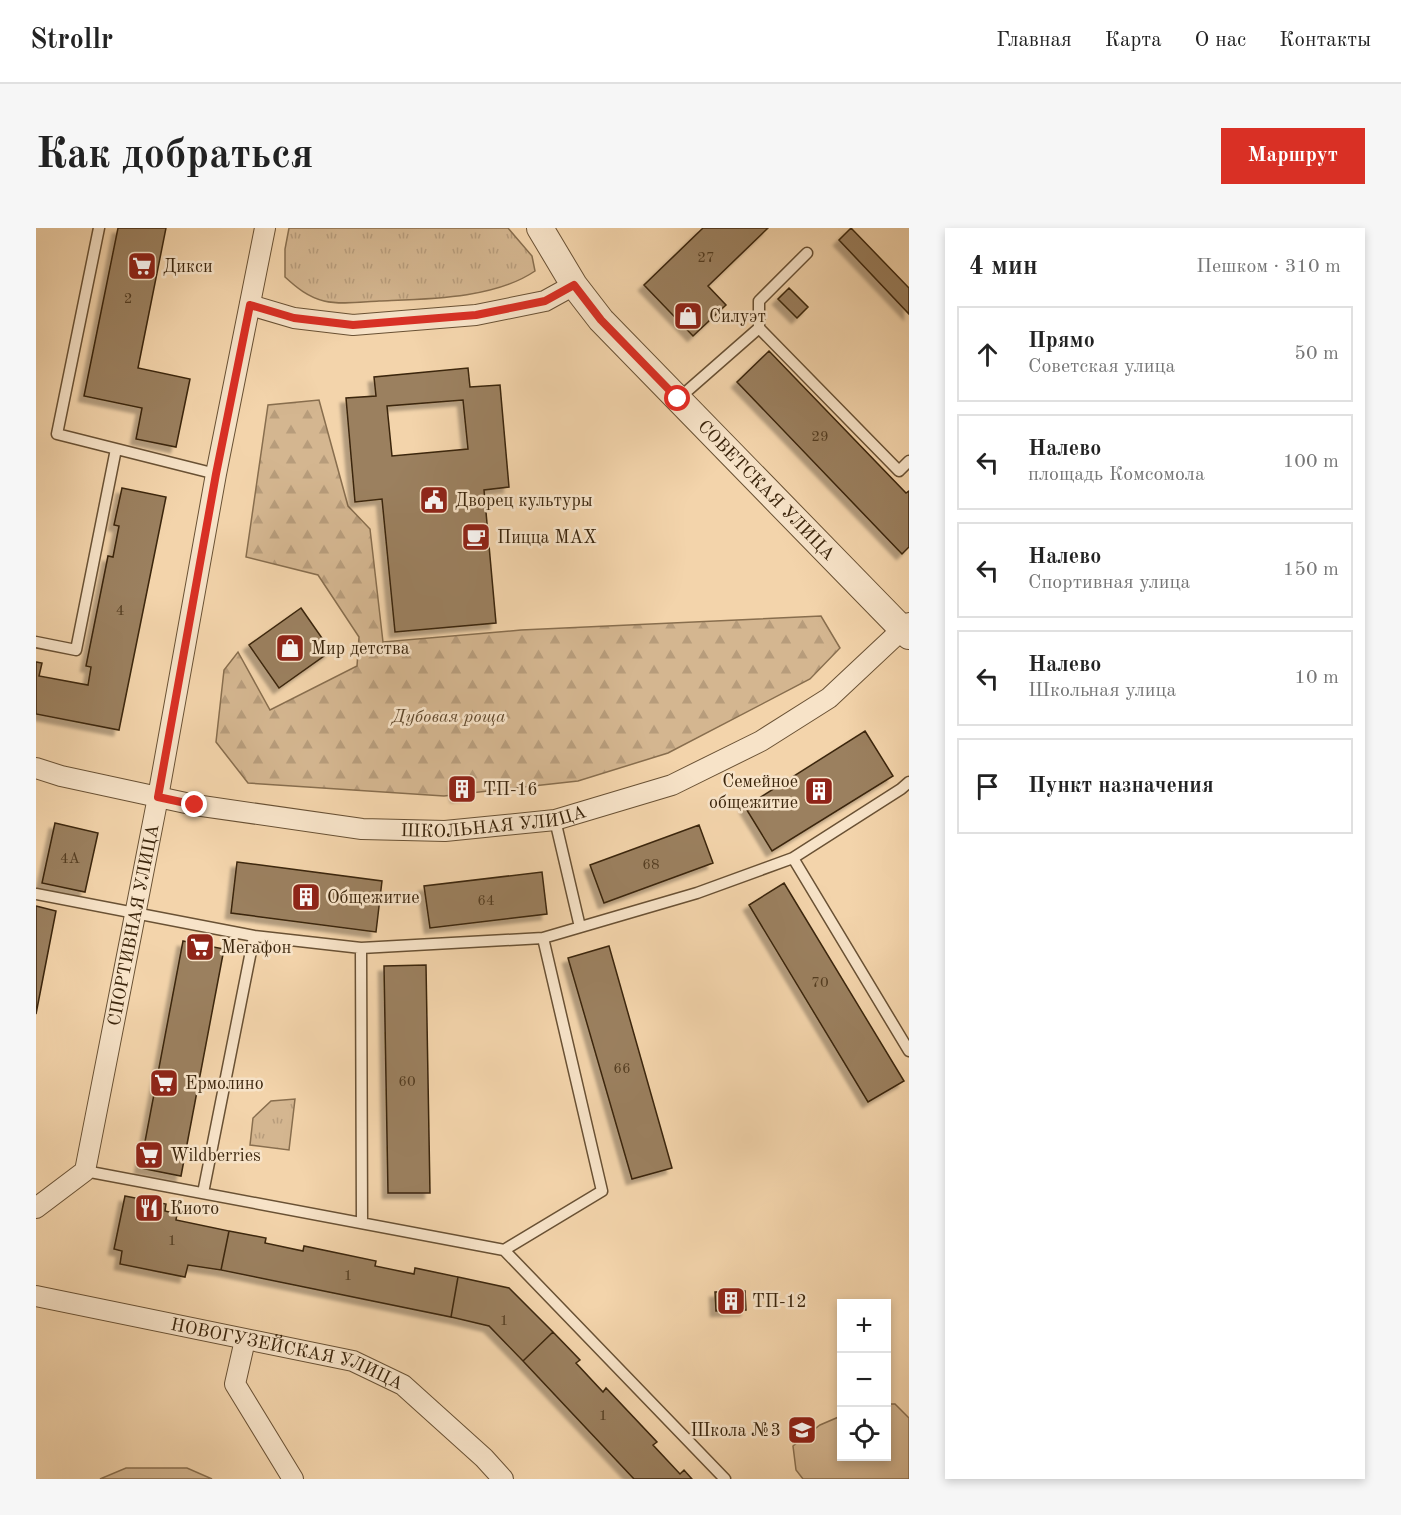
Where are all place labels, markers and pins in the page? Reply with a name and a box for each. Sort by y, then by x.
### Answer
supermarket icon: Дикси [126,250,158,282]
place label: Дикси [163,258,213,276]
shop icon: Силуэт [672,300,704,332]
place label: Силуэт [709,308,766,326]
public building icon: Дворец культуры [418,484,450,516]
place label: Дворец культуры [455,492,593,510]
cafe icon: Пицца MAX [460,521,492,553]
place label: Пицца MAX [497,529,597,547]
shop icon: Мир детства [274,632,306,664]
place label: Мир детства [311,640,410,658]
building icon: ТП-16 [446,773,478,805]
place label: Семейное общежитие [709,773,798,812]
building icon: Семейное общежитие [803,775,835,807]
place label: ТП-16 [483,781,538,799]
building icon: Общежитие [290,881,322,913]
place label: Общежитие [327,889,420,907]
supermarket icon: Мегафон [184,931,216,963]
place label: Мегафон [221,939,291,958]
supermarket icon: Ермолино [148,1067,180,1099]
place label: Ермолино [185,1075,264,1093]
supermarket icon: Wildberries [133,1139,165,1171]
place label: Wildberries [170,1147,261,1165]
restaurant icon: Киото [133,1192,165,1224]
place label: Киото [170,1200,219,1218]
building icon: ТП-12 [715,1285,747,1317]
place label: ТП-12 [752,1293,807,1311]
school or university icon: Школа №3 [786,1414,818,1446]
place label: Школа №3 [691,1422,781,1440]

